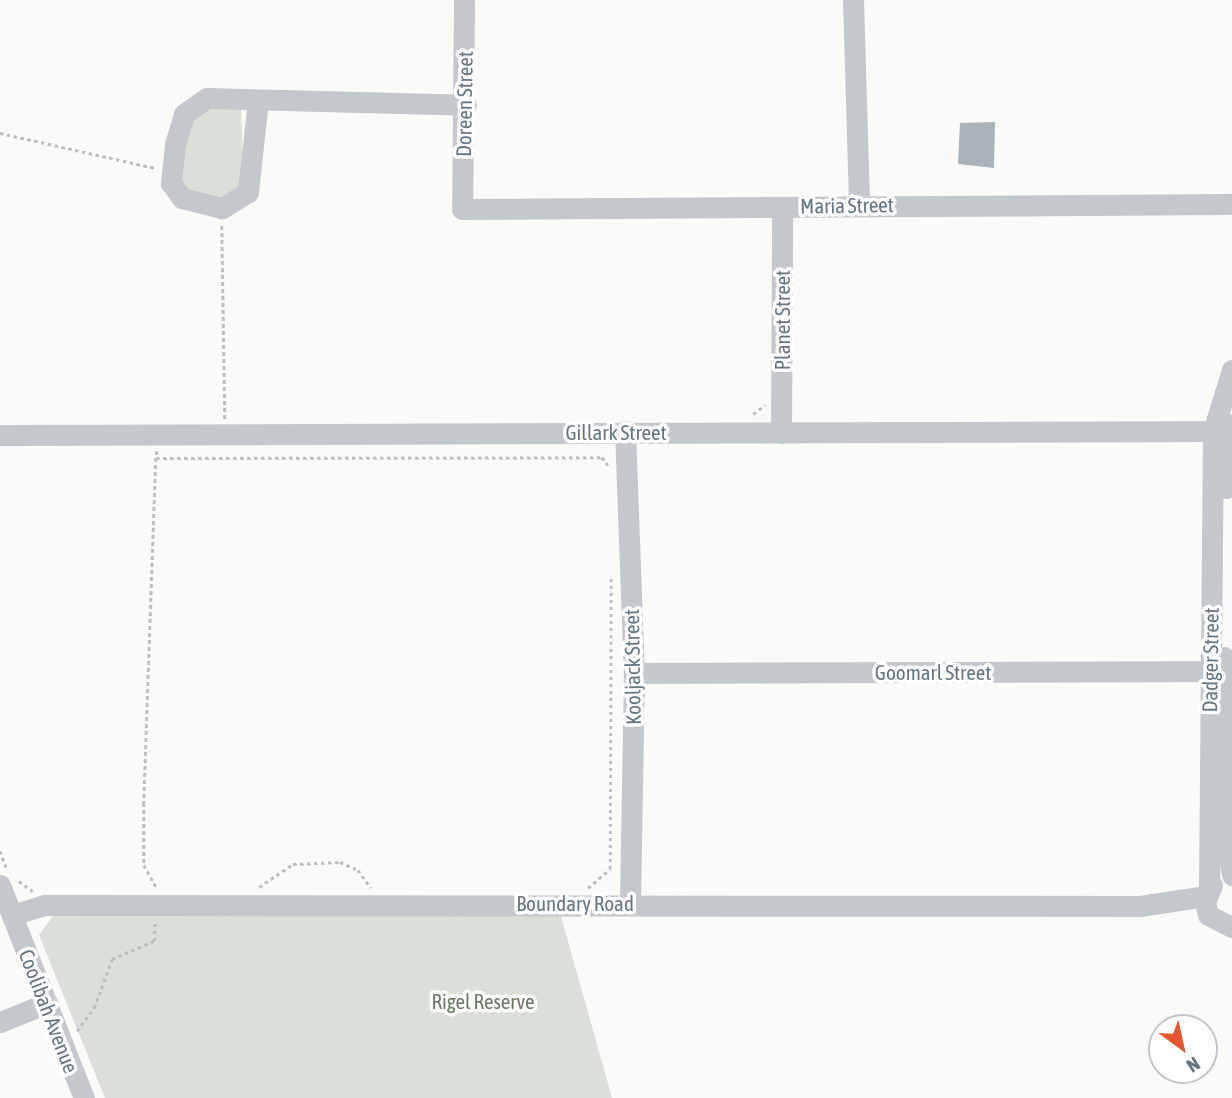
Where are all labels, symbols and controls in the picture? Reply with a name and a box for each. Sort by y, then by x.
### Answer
street label: Doreen Street [450,51,478,157]
street label: Maria Street [800,192,894,218]
street label: Planet Street [769,270,795,370]
street label: Gillark Street [565,419,667,445]
street label: Dadger Street [1196,607,1224,713]
street label: Kooljack Street [618,609,646,725]
street label: Goomarl Street [875,659,991,685]
street label: Boundary Road [516,890,634,916]
street label: Coolibah Avenue [14,946,84,1076]
park label: Rigel Reserve [431,988,535,1014]
north arrow [1148,1014,1218,1084]
text: N [1183,1053,1204,1077]

